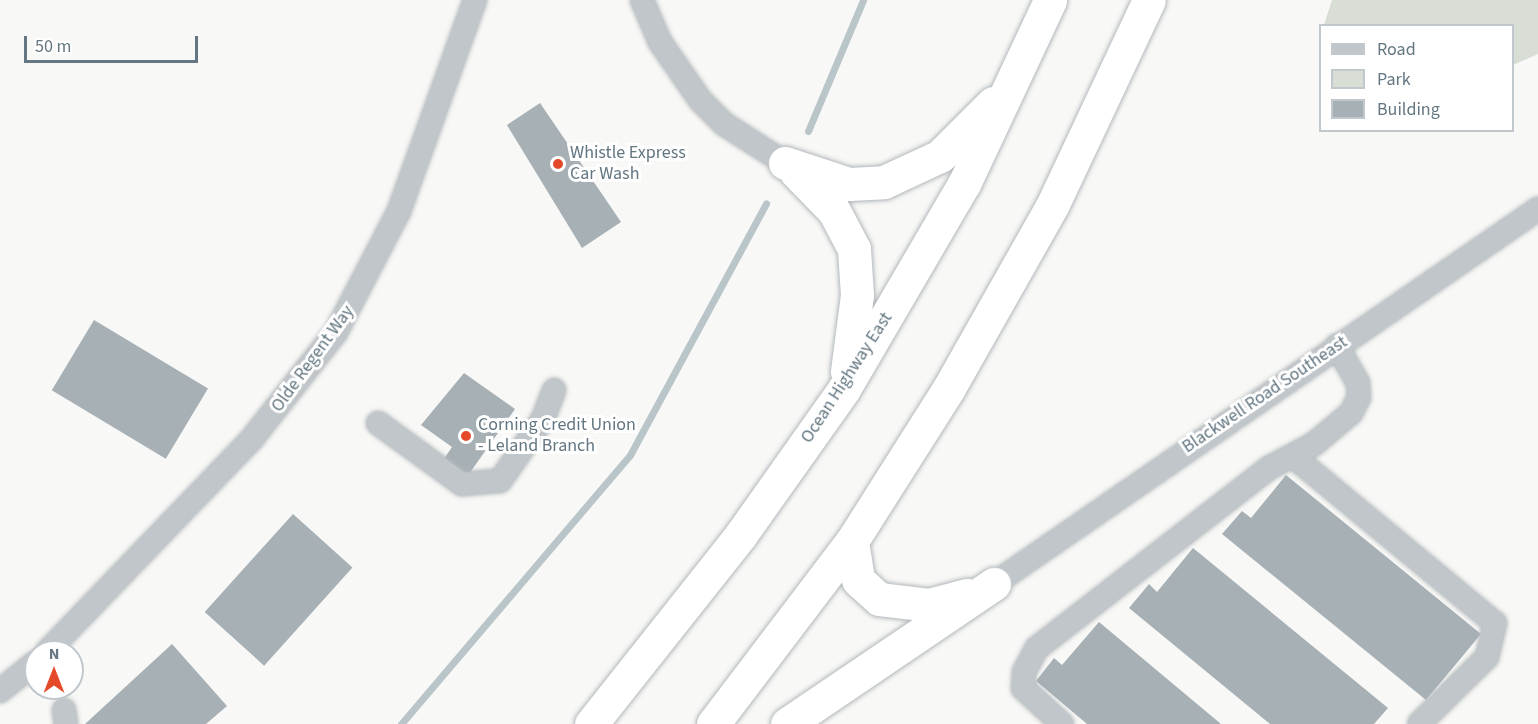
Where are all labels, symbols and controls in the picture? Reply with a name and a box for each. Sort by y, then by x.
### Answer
scale bar [27,24,201,62]
legend [1319,24,1514,132]
text: 50 m [35,34,71,59]
text: Road [1377,37,1416,62]
text: Park [1377,67,1411,92]
text: Building [1377,97,1440,122]
place label: Whistle Express Car Wash [570,143,686,186]
marker: Whistle Express Car Wash [551,157,565,171]
street label: Olde Regent Way [267,301,359,417]
street label: Ocean Highway East [797,309,897,447]
street label: Blackwell Road Southeast [1178,332,1352,458]
place label: Corning Credit Union - Leland Branch [478,415,636,458]
marker: Corning Credit Union - Leland Branch [459,429,473,443]
north arrow [24,640,84,700]
text: N [49,643,59,665]

